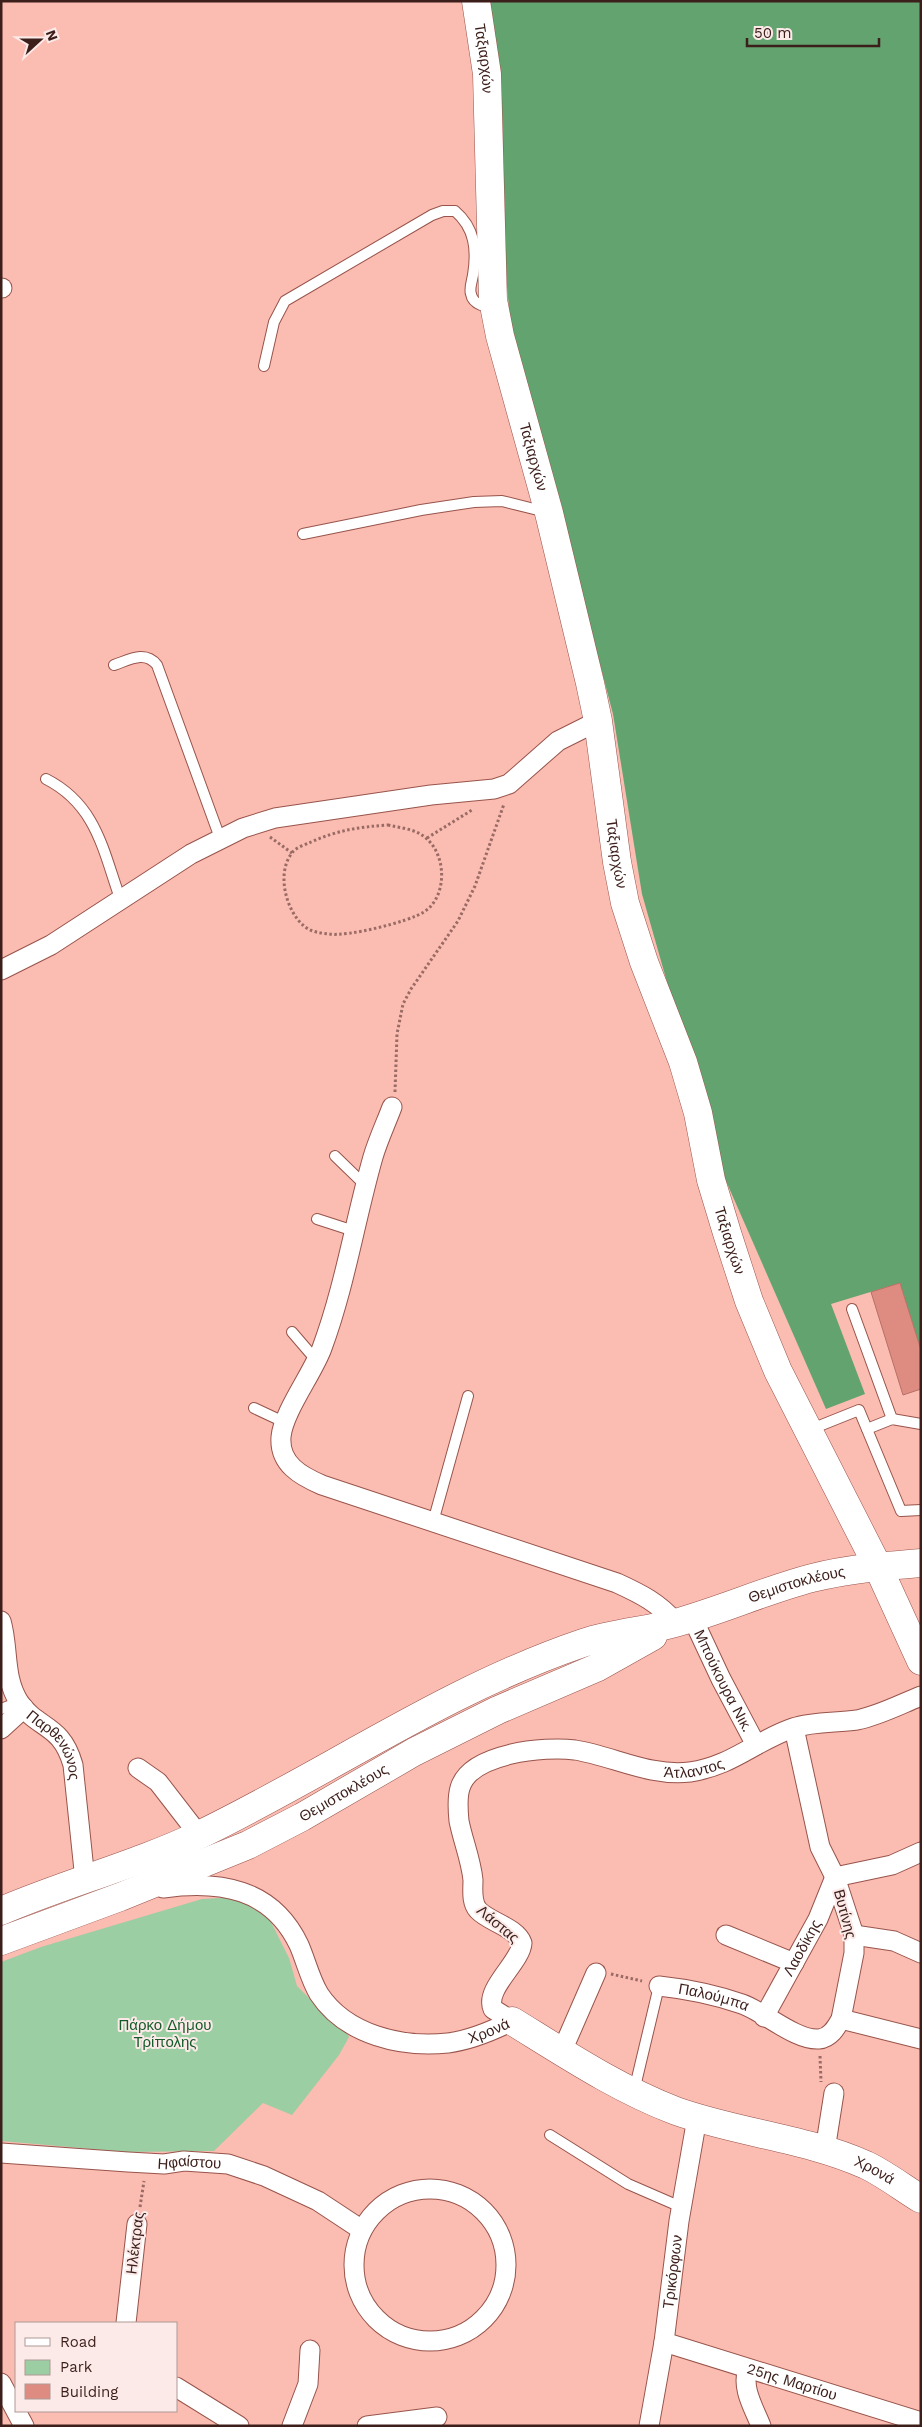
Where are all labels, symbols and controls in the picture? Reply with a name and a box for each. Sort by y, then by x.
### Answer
north arrow [15,15,65,65]
scale bar [747,15,880,47]
street label: Ταξιαρχών [471,22,497,93]
text: 50 m [754,24,791,42]
text: N [43,28,61,43]
street label: Ταξιαρχών [515,421,551,493]
street label: Ταξιαρχών [602,818,631,890]
street label: Ταξιαρχών [711,1204,749,1277]
street label: Θεμιστοκλέους [746,1562,846,1607]
street label: Μπούκουρα Νικ. [690,1627,756,1735]
street label: Παρθενώνος [23,1706,84,1781]
street label: Άτλαντος [663,1754,726,1782]
street label: Θεμιστοκλέους [296,1760,391,1826]
street label: Βυτίνης [830,1887,860,1941]
street label: Λάστας [473,1901,523,1947]
street label: Λαοδίκης [779,1916,825,1979]
street label: Παλούμπα [677,1980,752,2015]
street label: Χρονά [466,2014,513,2047]
park label: Πάρκο Δήμου Τρίπολης [118,2016,212,2051]
street label: Ηφαίστου [157,2152,222,2173]
street label: Χρονά [852,2152,898,2188]
street label: Ηλέκτρας [122,2211,148,2275]
street label: Τρικόρφων [659,2234,686,2310]
legend [15,2322,178,2412]
text: Road [60,2333,97,2351]
text: Park [60,2358,93,2376]
street label: 25ης Μαρτίου [745,2359,839,2404]
text: Building [60,2383,118,2401]

